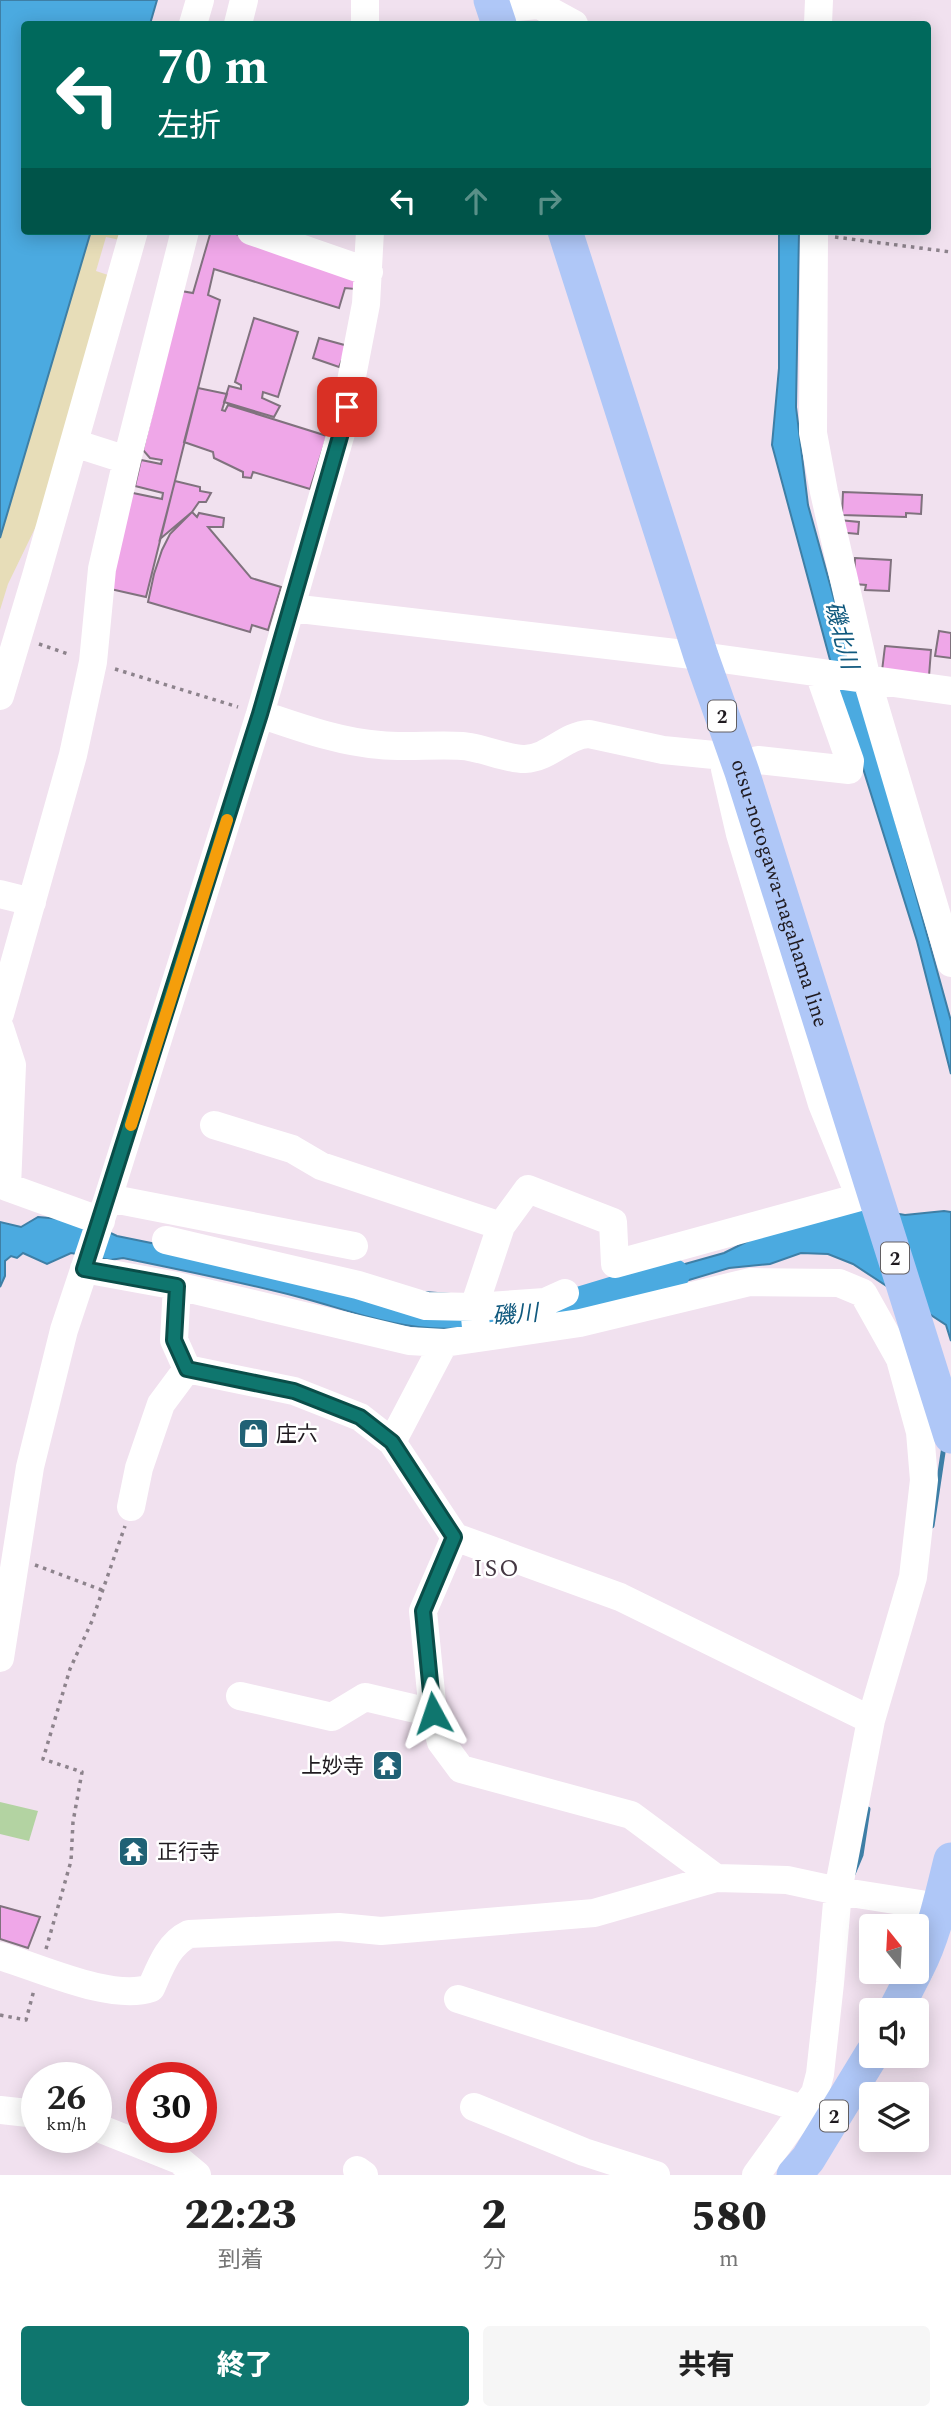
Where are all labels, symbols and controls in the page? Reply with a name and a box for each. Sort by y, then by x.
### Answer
text: 70 m [157,31,268,106]
icon: left [42,49,133,140]
text: 左折 [157,102,221,151]
icon: left [384,182,422,220]
icon: ahead [457,182,495,220]
icon: right [530,182,568,220]
pin [317,377,377,437]
icon: arrive [328,388,366,426]
water label: 磯北川 [815,598,867,676]
road number: 2 [708,701,736,732]
street label: otsu-notogawa-nagahama line [722,755,836,1031]
road number: 2 [881,1242,909,1274]
water label: 磯川 [491,1296,543,1335]
shop icon: 庄六 [236,1417,270,1451]
place label: 庄六 [276,1419,318,1451]
district label: ISO [473,1551,521,1587]
position arrow [396,1676,470,1750]
temple icon: 上妙寺 [370,1749,404,1783]
place label: 上妙寺 [301,1751,364,1783]
temple icon: 正行寺 [117,1835,151,1869]
place label: 正行寺 [157,1837,220,1869]
north arrow [859,1914,929,1984]
map controls [859,1914,929,2152]
button: sound [859,1998,929,2068]
speed limit sign: 30 [126,2062,217,2153]
text: 26 [47,2072,86,2125]
button: layers [859,2082,929,2152]
road number: 2 [820,2100,848,2132]
text: km/h [46,2111,87,2138]
text: 22:23 [184,2184,297,2247]
text: 2 [481,2184,507,2247]
text: 580 [691,2186,767,2249]
text: m [719,2242,739,2277]
text: 到着 [218,2243,264,2278]
text: 分 [482,2243,505,2278]
button: 終了 [21,2326,469,2406]
button: 共有 [483,2326,930,2406]

